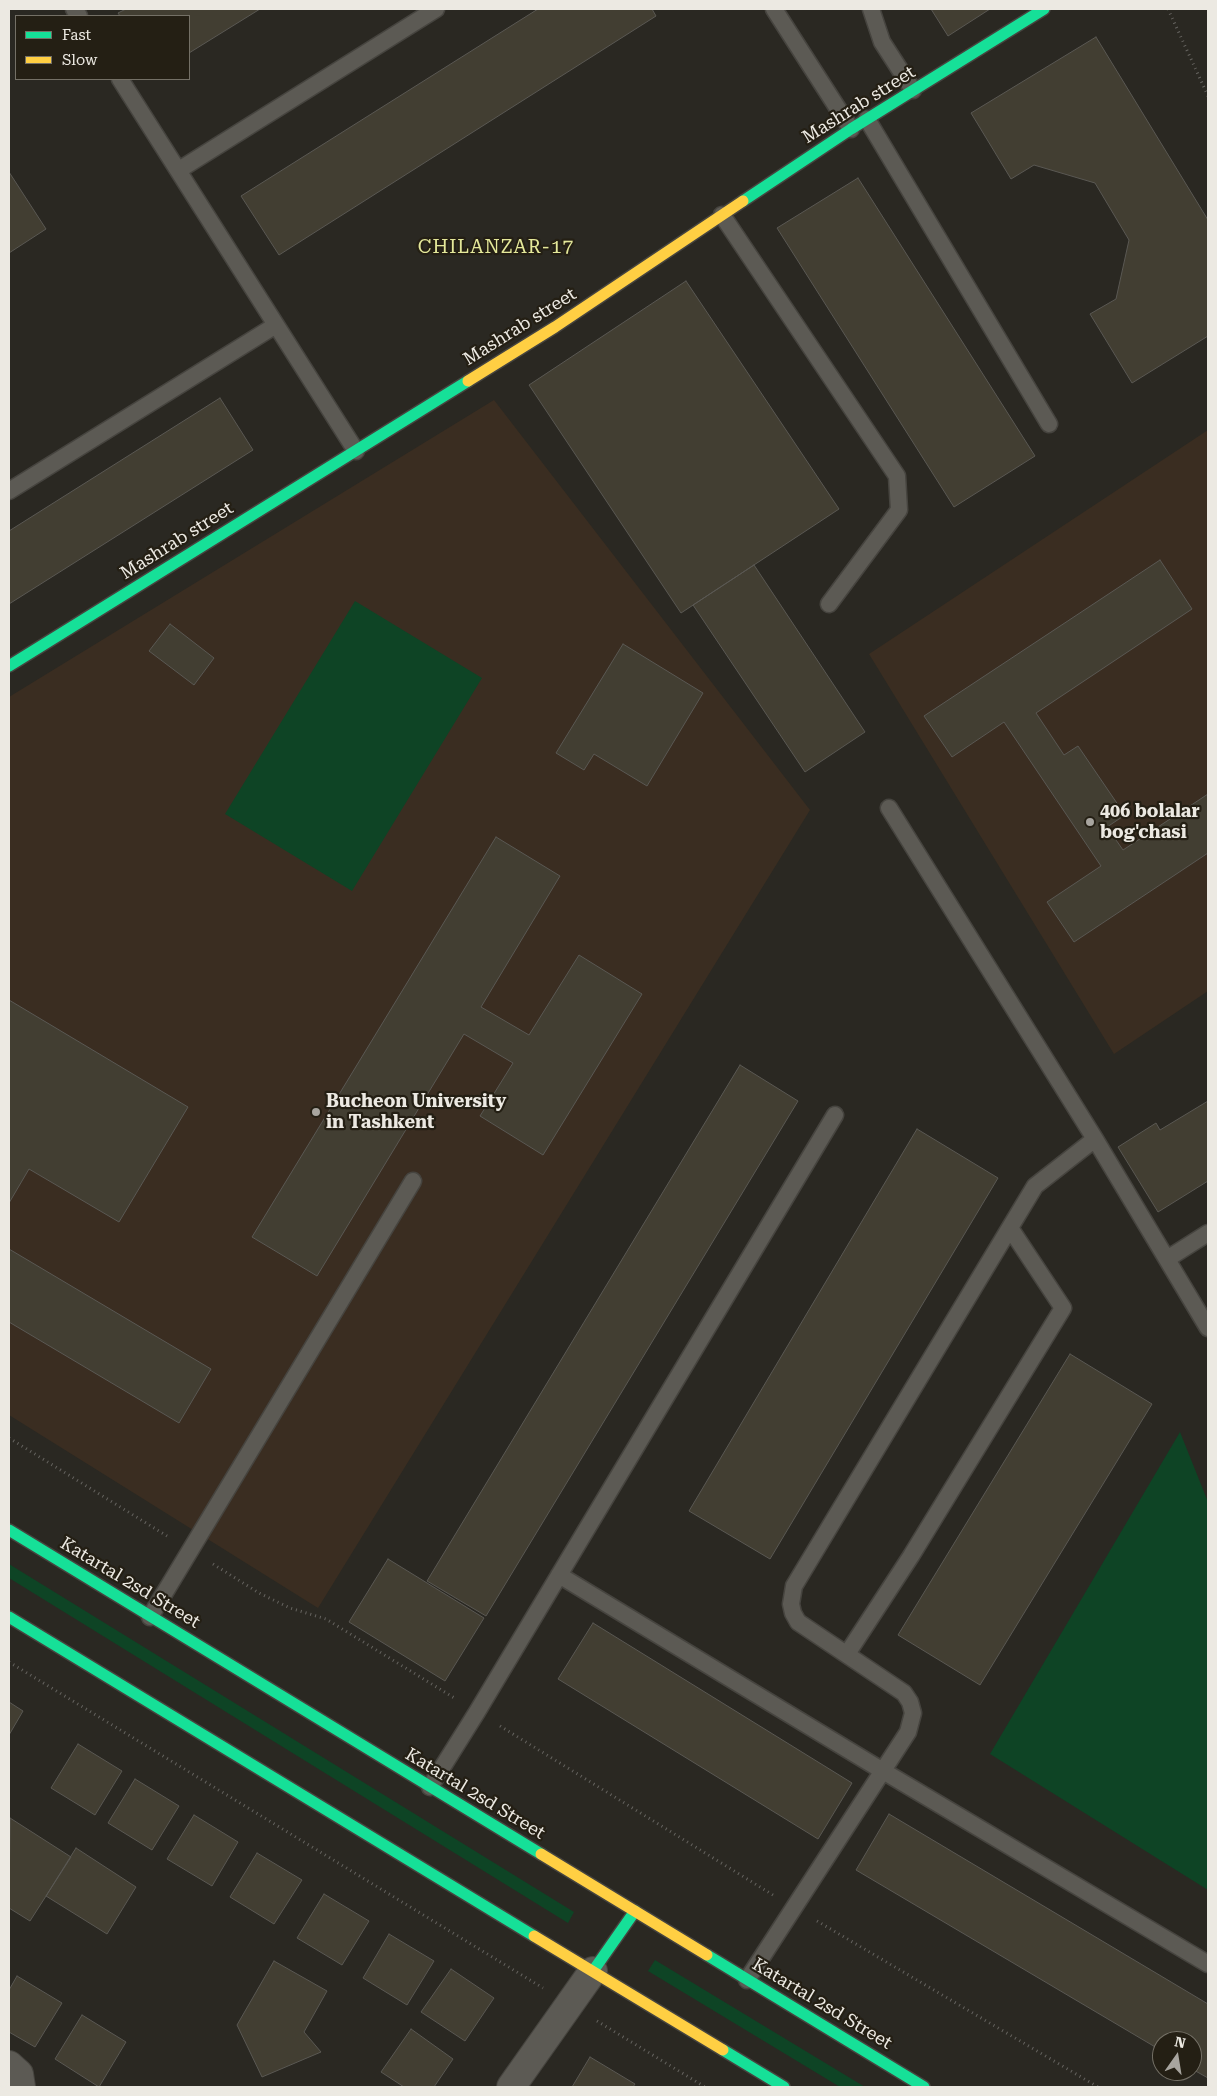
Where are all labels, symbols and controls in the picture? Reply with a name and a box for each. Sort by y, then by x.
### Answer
legend [15,15,190,80]
text: Fast [62,26,91,44]
text: Slow [62,51,97,69]
street label: Mashrab street [799,62,919,148]
district label: CHILANZAR-17 [416,236,576,258]
street label: Mashrab street [460,284,580,370]
street label: Mashrab street [117,498,237,584]
place label: 406 bolalar bog'chasi [1100,801,1200,844]
marker: 406 bolalar bog'chasi [1084,816,1096,828]
place label: Bucheon University in Tashkent [326,1091,506,1134]
marker: Bucheon University in Tashkent [310,1106,322,1118]
street label: Katartal 2sd Street [56,1533,204,1633]
street label: Katartal 2sd Street [401,1744,549,1844]
street label: Katartal 2sd Street [748,1954,896,2054]
north arrow [1152,2031,1202,2081]
text: N [1173,2033,1187,2051]

